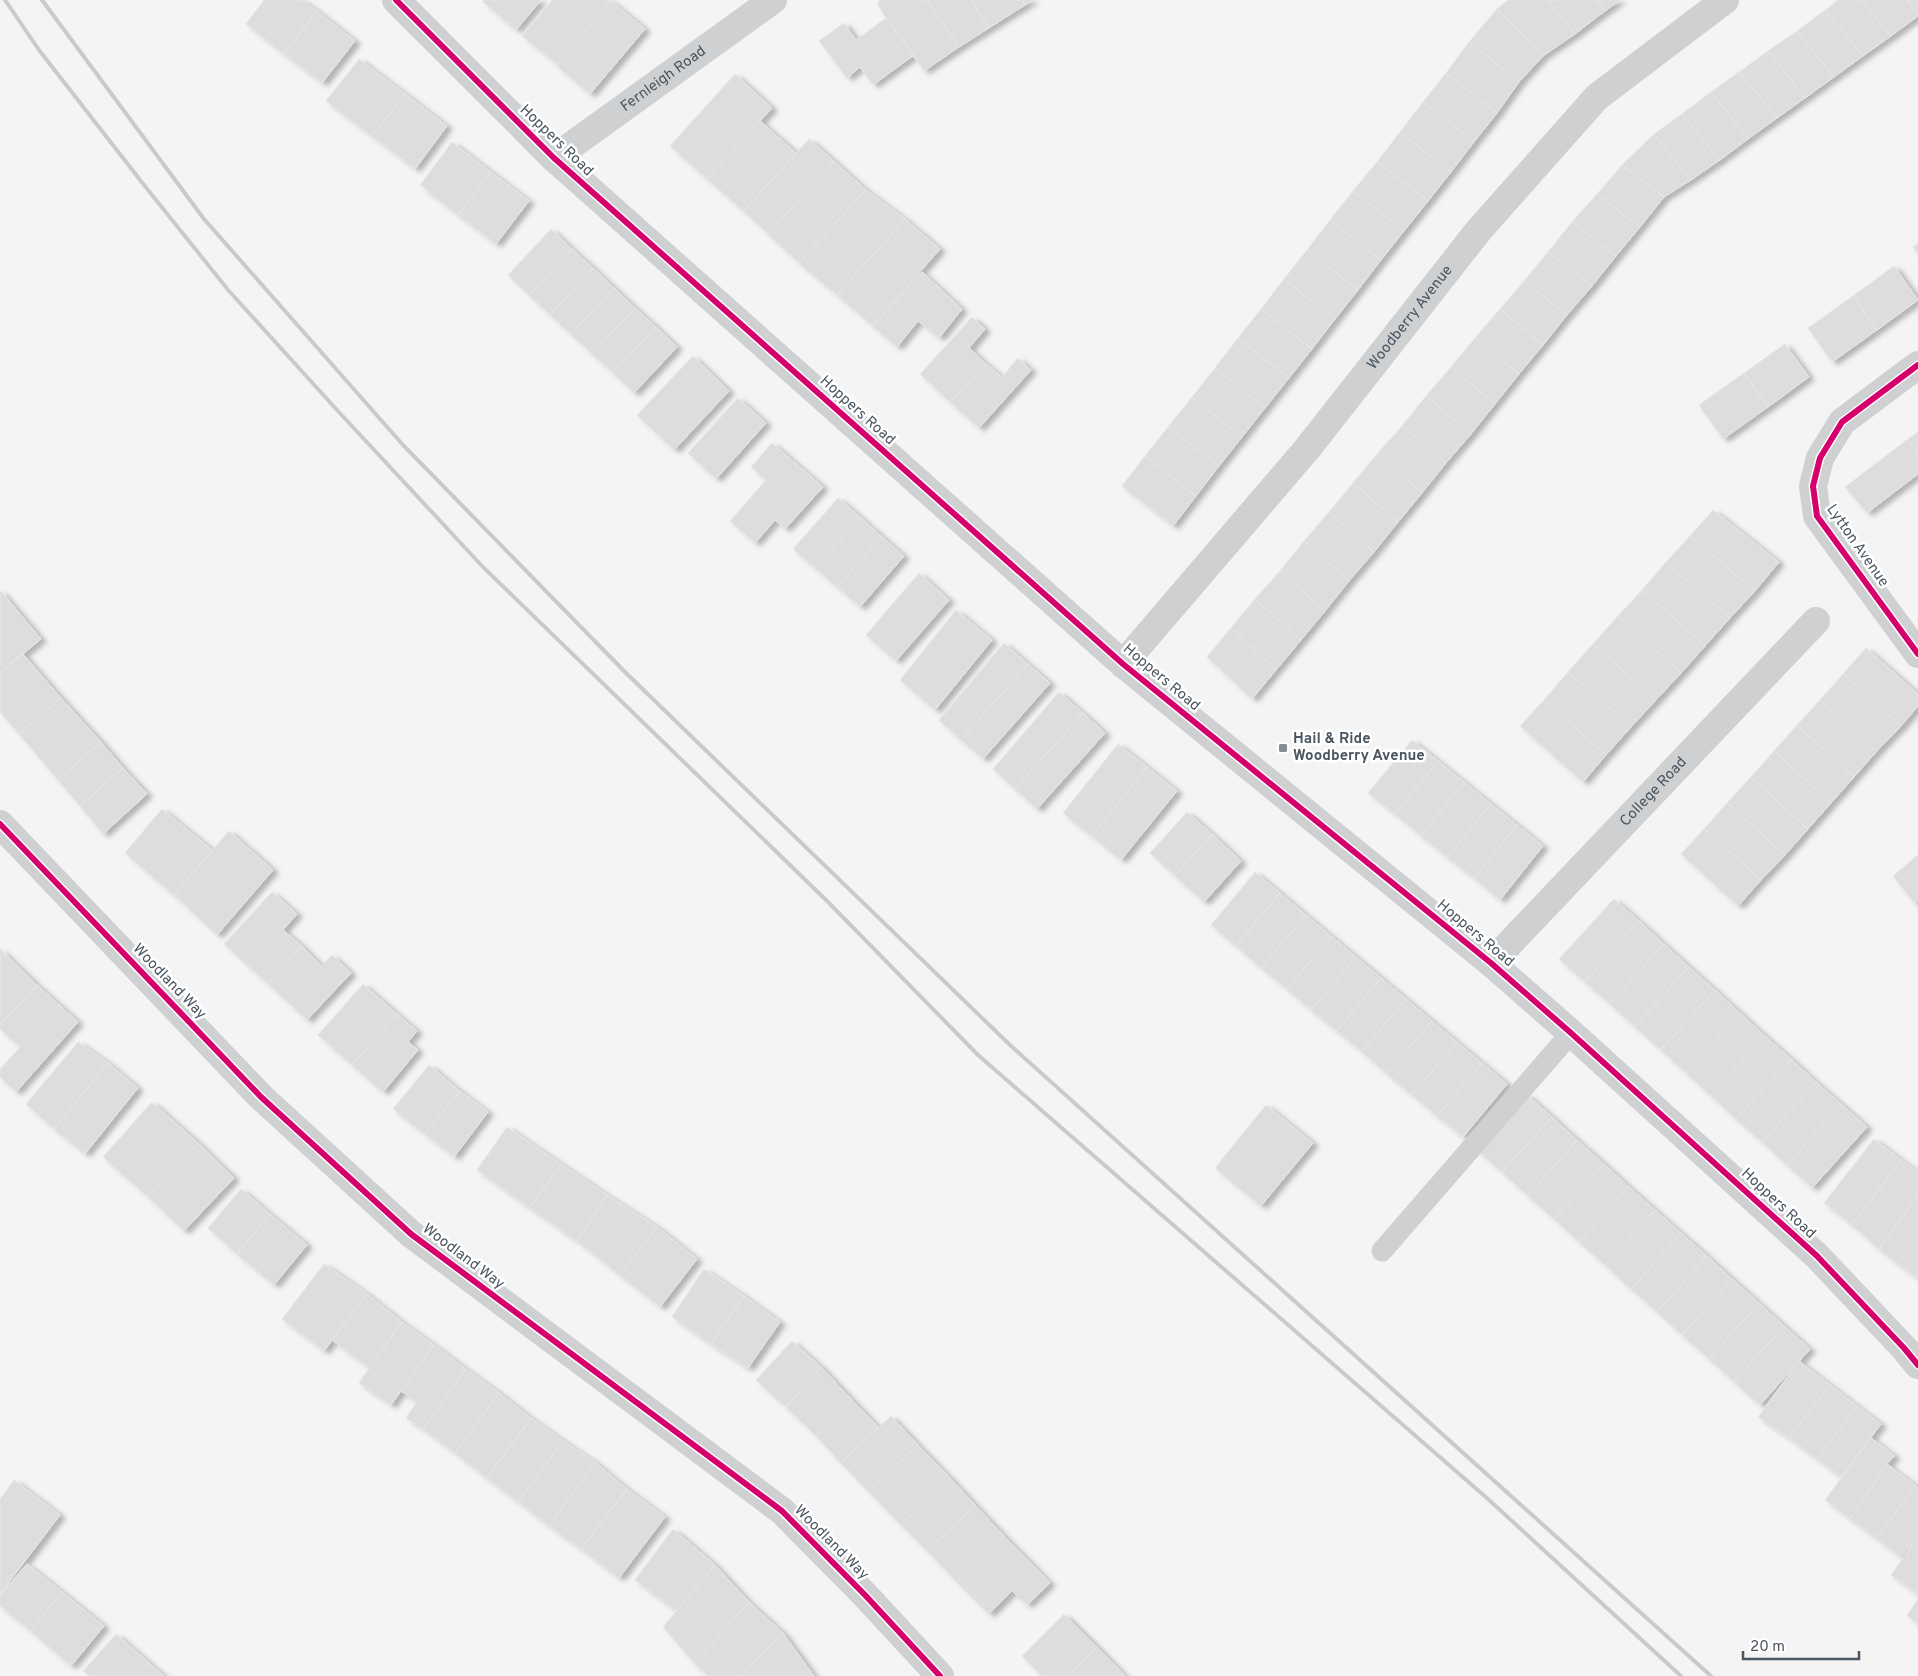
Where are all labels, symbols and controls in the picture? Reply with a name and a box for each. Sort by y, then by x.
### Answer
street label: Fernleigh Road [617,42,710,116]
street label: Hoppers Road [515,101,597,181]
street label: Woodberry Avenue [1363,262,1457,374]
street label: Hoppers Road [815,372,899,450]
street label: Lytton Avenue [1821,501,1893,591]
street label: Hoppers Road [1118,640,1204,716]
place label: Hail & Ride Woodberry Avenue [1293,730,1425,766]
marker: Hail & Ride Woodberry Avenue [1277,742,1289,754]
street label: College Road [1616,753,1691,831]
street label: Hoppers Road [1432,896,1518,972]
street label: Woodland Way [128,940,210,1024]
street label: Hoppers Road [1737,1165,1819,1243]
street label: Woodland Way [418,1220,508,1294]
street label: Woodland Way [790,1502,873,1585]
scale bar [1743,1628,1859,1660]
text: 20 m [1750,1638,1785,1657]

